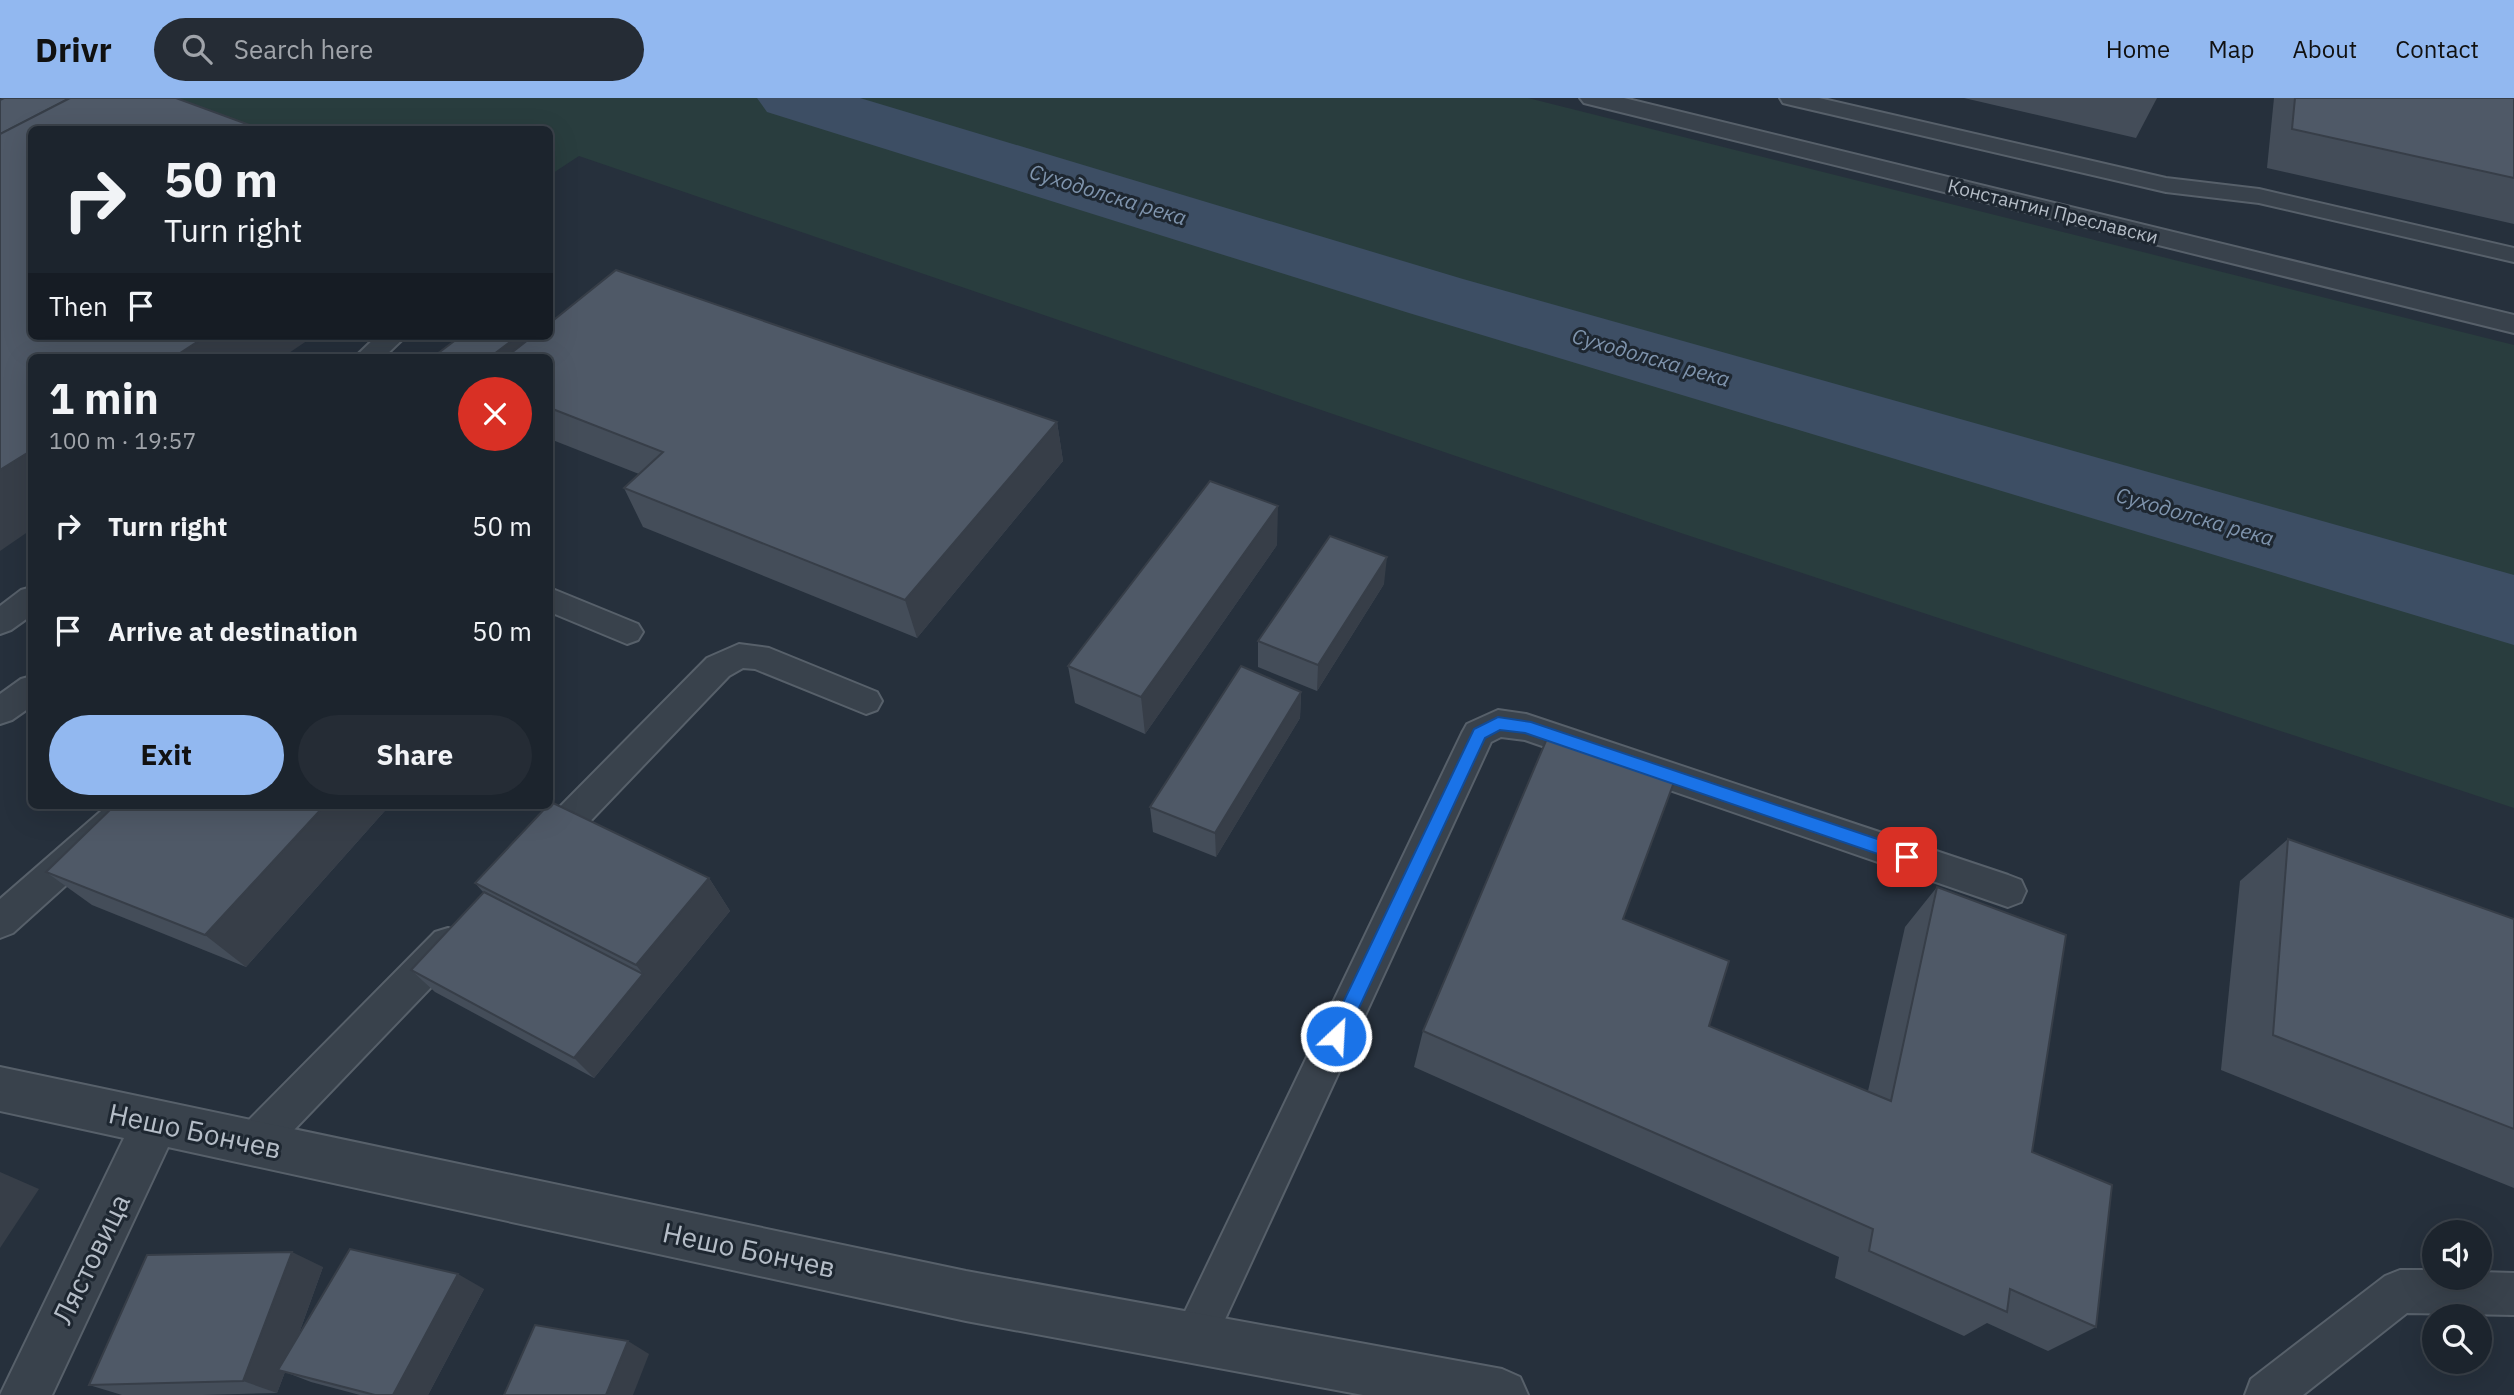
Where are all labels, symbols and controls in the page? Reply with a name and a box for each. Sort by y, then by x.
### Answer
search box [154,18,644,81]
text: Drivr [35,28,112,71]
icon: search [178,30,216,68]
text: Search here [234,32,373,66]
text: Home [2106,33,2170,65]
text: Map [2208,33,2254,65]
text: About [2292,33,2357,65]
text: Contact [2395,33,2479,65]
text: 50 m [164,147,278,210]
icon: right [49,154,140,245]
water label: Суходолска река [1026,157,1190,231]
street label: Константин Преславски [1945,173,2161,249]
text: Turn right [164,209,302,251]
icon: arrive [122,287,160,325]
text: Then [49,289,108,323]
water label: Суходолска река [1569,321,1733,393]
text: 1 min [49,371,159,426]
button: close [458,377,532,451]
text: 100 m · 19:57 [49,425,196,455]
water label: Суходолска река [2113,480,2277,552]
icon: right [49,507,87,545]
text: Turn right [108,509,227,543]
text: 50 m [472,509,532,543]
icon: arrive [49,612,87,650]
text: Arrive at destination [108,614,358,648]
text: 50 m [472,614,532,648]
button: Exit [49,715,284,795]
button: Share [298,715,532,795]
pin [1877,827,1937,887]
icon: arrive [1888,838,1926,876]
position arrow [1299,999,1373,1073]
street label: Нешо Бончев [105,1094,285,1167]
street label: Лястовица [43,1187,138,1330]
street label: Нешо Бончев [659,1213,839,1286]
map controls [2422,1220,2492,1374]
button: sound [2422,1220,2492,1290]
button: search [2422,1304,2492,1374]

